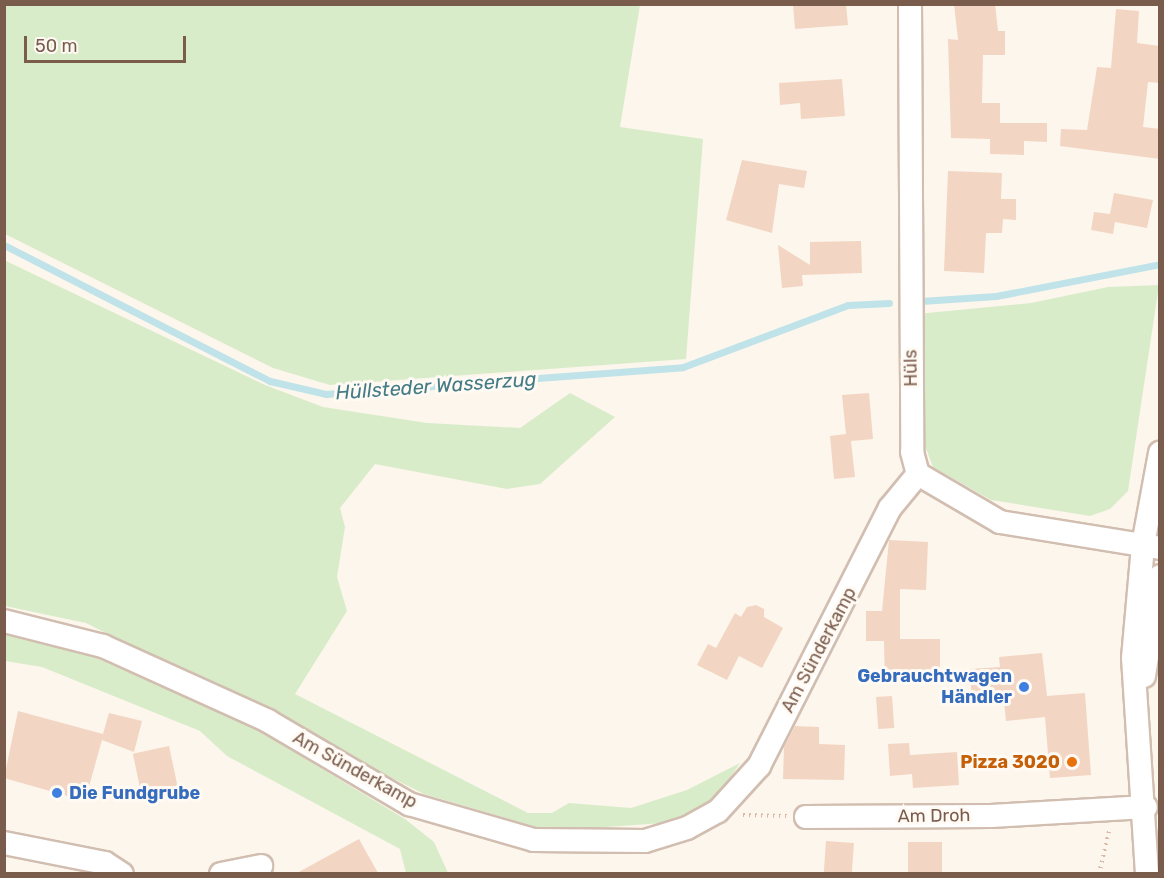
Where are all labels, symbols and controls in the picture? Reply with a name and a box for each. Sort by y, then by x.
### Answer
scale bar [27,24,189,62]
text: 50 m [35,35,78,57]
street label: Hüls [900,349,922,387]
water label: Hüllsteder Wasserzug [335,367,537,405]
street label: Am Sünderkamp [777,584,861,716]
place label: Gebrauchtwagen Händler [857,666,1012,708]
marker: Gebrauchtwagen Händler [1017,680,1031,694]
street label: Am Sünderkamp [289,727,421,813]
place label: Pizza 3020 [960,751,1060,773]
marker: Pizza 3020 [1065,755,1079,769]
place label: Die Fundgrube [69,782,200,804]
marker: Die Fundgrube [50,786,64,800]
street label: Am Droh [897,805,971,827]

